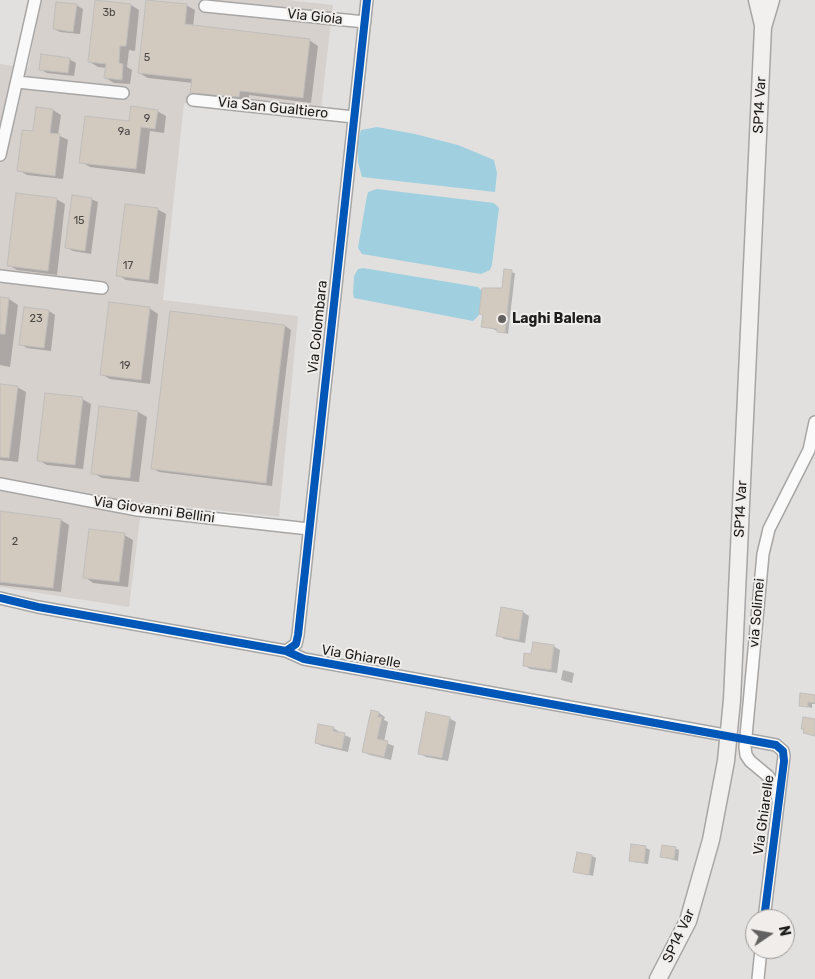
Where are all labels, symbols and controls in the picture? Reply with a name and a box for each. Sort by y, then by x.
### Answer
house number: 3b [102,6,116,20]
street label: Via Gioia [286,6,344,28]
house number: 5 [144,51,150,65]
street label: SP14 Var [750,76,770,134]
street label: Via San Gualtiero [217,94,329,122]
house number: 9 [144,112,150,126]
house number: 9a [118,125,130,139]
house number: 15 [73,214,85,228]
house number: 17 [123,259,133,273]
street label: Via Colombara [305,279,331,375]
place label: Laghi Balena [512,311,601,327]
house number: 23 [29,312,43,326]
marker: Laghi Balena [496,313,508,325]
house number: 19 [119,359,131,373]
street label: SP14 Var [731,480,751,538]
street label: Via Giovanni Bellini [92,493,216,527]
house number: 2 [12,535,18,549]
street label: via Solimei [746,578,768,648]
street label: Via Ghiarelle [320,642,402,672]
street label: Via Ghiarelle [750,774,778,856]
street label: SP14 Var [659,907,699,965]
north arrow [745,909,795,959]
text: N [775,924,794,938]

